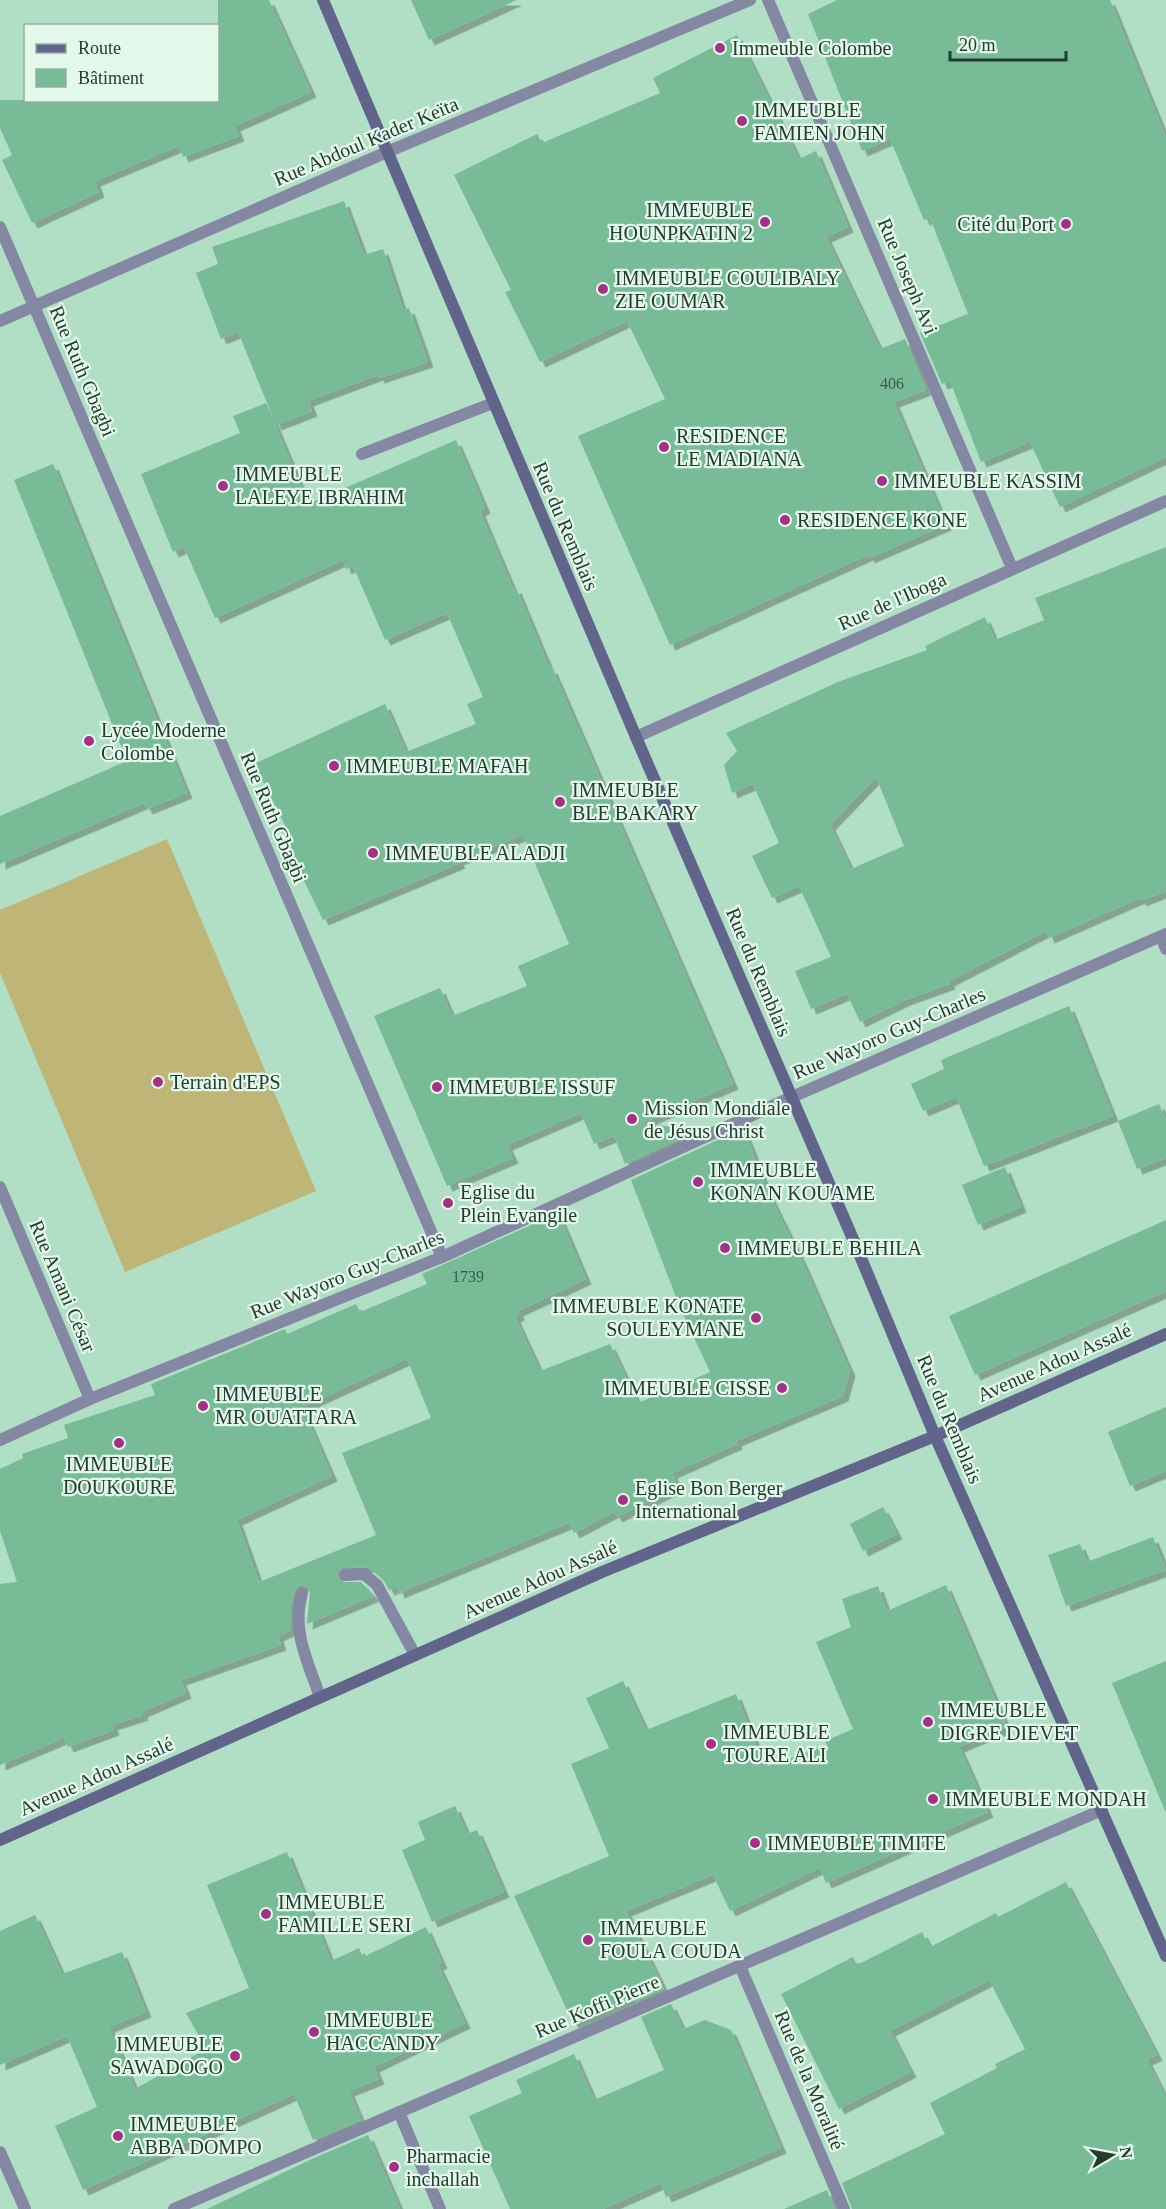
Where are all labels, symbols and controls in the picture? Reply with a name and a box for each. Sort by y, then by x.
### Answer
legend [24,24,219,102]
scale bar [950,24,1066,62]
text: 20 m [959,35,996,55]
place label: Immeuble Colombe [732,37,892,59]
text: Route [78,38,121,58]
marker: Immeuble Colombe [713,41,727,55]
text: Bâtiment [78,68,144,88]
street label: Rue Abdoul Kader Keïta [270,92,462,190]
place label: IMMEUBLE FAMIEN JOHN [754,99,885,144]
marker: IMMEUBLE FAMIEN JOHN [735,114,749,128]
place label: IMMEUBLE HOUNPKATIN 2 [609,199,753,244]
place label: Cité du Port [957,213,1054,235]
marker: IMMEUBLE HOUNPKATIN 2 [758,215,772,229]
street label: Rue Joseph Avi [873,215,943,338]
marker: Cité du Port [1059,217,1073,231]
place label: IMMEUBLE COULIBALY ZIE OUMAR [615,267,840,312]
marker: IMMEUBLE COULIBALY ZIE OUMAR [596,282,610,296]
street label: Rue Ruth Gbagbi [45,302,121,441]
house number: 406 [880,375,904,392]
place label: RESIDENCE LE MADIANA [676,425,803,470]
marker: RESIDENCE LE MADIANA [657,440,671,454]
street label: Rue du Remblais [529,458,603,594]
place label: IMMEUBLE LALEYE IBRAHIM [235,463,405,508]
place label: IMMEUBLE KASSIM [894,470,1081,492]
marker: IMMEUBLE KASSIM [875,474,889,488]
marker: IMMEUBLE LALEYE IBRAHIM [216,479,230,493]
place label: RESIDENCE KONE [797,509,968,531]
marker: RESIDENCE KONE [778,513,792,527]
street label: Rue de l'Iboga [835,567,950,636]
place label: Lycée Moderne Colombe [101,719,226,764]
marker: Lycée Moderne Colombe [82,734,96,748]
street label: Rue Ruth Gbagbi [236,748,312,887]
place label: IMMEUBLE MAFAH [346,755,528,777]
marker: IMMEUBLE MAFAH [327,759,341,773]
place label: IMMEUBLE BLE BAKARY [572,779,698,824]
marker: IMMEUBLE BLE BAKARY [553,795,567,809]
place label: IMMEUBLE ALADJI [385,842,566,864]
marker: IMMEUBLE ALADJI [366,846,380,860]
street label: Rue du Remblais [722,904,796,1040]
street label: Rue Wayoro Guy-Charles [789,982,989,1084]
place label: Terrain d'EPS [170,1071,281,1093]
marker: Terrain d'EPS [151,1075,165,1089]
place label: IMMEUBLE ISSUF [449,1076,615,1098]
marker: IMMEUBLE ISSUF [430,1080,444,1094]
place label: Mission Mondiale de Jésus Christ [644,1097,790,1142]
marker: Mission Mondiale de Jésus Christ [625,1112,639,1126]
place label: IMMEUBLE KONAN KOUAME [710,1159,875,1204]
marker: IMMEUBLE KONAN KOUAME [691,1175,705,1189]
place label: Eglise du Plein Evangile [460,1181,577,1227]
marker: Eglise du Plein Evangile [441,1196,455,1210]
street label: Rue Amani César [25,1217,101,1356]
street label: Rue Wayoro Guy-Charles [247,1225,448,1324]
place label: IMMEUBLE BEHILA [737,1237,923,1259]
marker: IMMEUBLE BEHILA [718,1241,732,1255]
house number: 1739 [452,1268,484,1285]
place label: IMMEUBLE KONATE SOULEYMANE [552,1295,744,1340]
marker: IMMEUBLE KONATE SOULEYMANE [749,1311,763,1325]
street label: Avenue Adou Assalé [974,1318,1135,1406]
street label: Rue du Remblais [913,1351,987,1487]
place label: IMMEUBLE CISSE [604,1377,770,1399]
marker: IMMEUBLE CISSE [775,1381,789,1395]
place label: IMMEUBLE MR OUATTARA [215,1383,358,1428]
marker: IMMEUBLE MR OUATTARA [196,1399,210,1413]
marker: IMMEUBLE DOUKOURE [112,1436,126,1450]
place label: IMMEUBLE DOUKOURE [63,1453,175,1498]
place label: Eglise Bon Berger International [635,1477,783,1522]
marker: Eglise Bon Berger International [616,1493,630,1507]
street label: Avenue Adou Assalé [460,1535,621,1623]
place label: IMMEUBLE DIGRE DIEVET [940,1699,1078,1744]
marker: IMMEUBLE DIGRE DIEVET [921,1715,935,1729]
place label: IMMEUBLE TOURE ALI [723,1721,830,1766]
street label: Avenue Adou Assalé [16,1732,177,1820]
marker: IMMEUBLE TOURE ALI [704,1737,718,1751]
place label: IMMEUBLE MONDAH [945,1788,1147,1810]
marker: IMMEUBLE MONDAH [926,1792,940,1806]
place label: IMMEUBLE TIMITE [767,1832,946,1854]
marker: IMMEUBLE TIMITE [748,1836,762,1850]
place label: IMMEUBLE FAMILLE SERI [278,1891,412,1936]
marker: IMMEUBLE FAMILLE SERI [259,1907,273,1921]
place label: IMMEUBLE FOULA COUDA [600,1917,742,1962]
marker: IMMEUBLE FOULA COUDA [581,1933,595,1947]
street label: Rue Koffi Pierre [532,1970,663,2042]
street label: Rue de la Moralité [771,2007,849,2153]
place label: IMMEUBLE HACCANDY [326,2009,439,2054]
marker: IMMEUBLE HACCANDY [307,2025,321,2039]
place label: IMMEUBLE SAWADOGO [110,2033,223,2078]
marker: IMMEUBLE SAWADOGO [228,2049,242,2063]
place label: IMMEUBLE ABBA DOMPO [130,2113,262,2158]
north arrow [1082,2125,1142,2185]
marker: IMMEUBLE ABBA DOMPO [111,2129,125,2143]
place label: Pharmacie inchallah [406,2145,491,2190]
text: N [1117,2145,1136,2160]
marker: Pharmacie inchallah [387,2160,401,2174]

